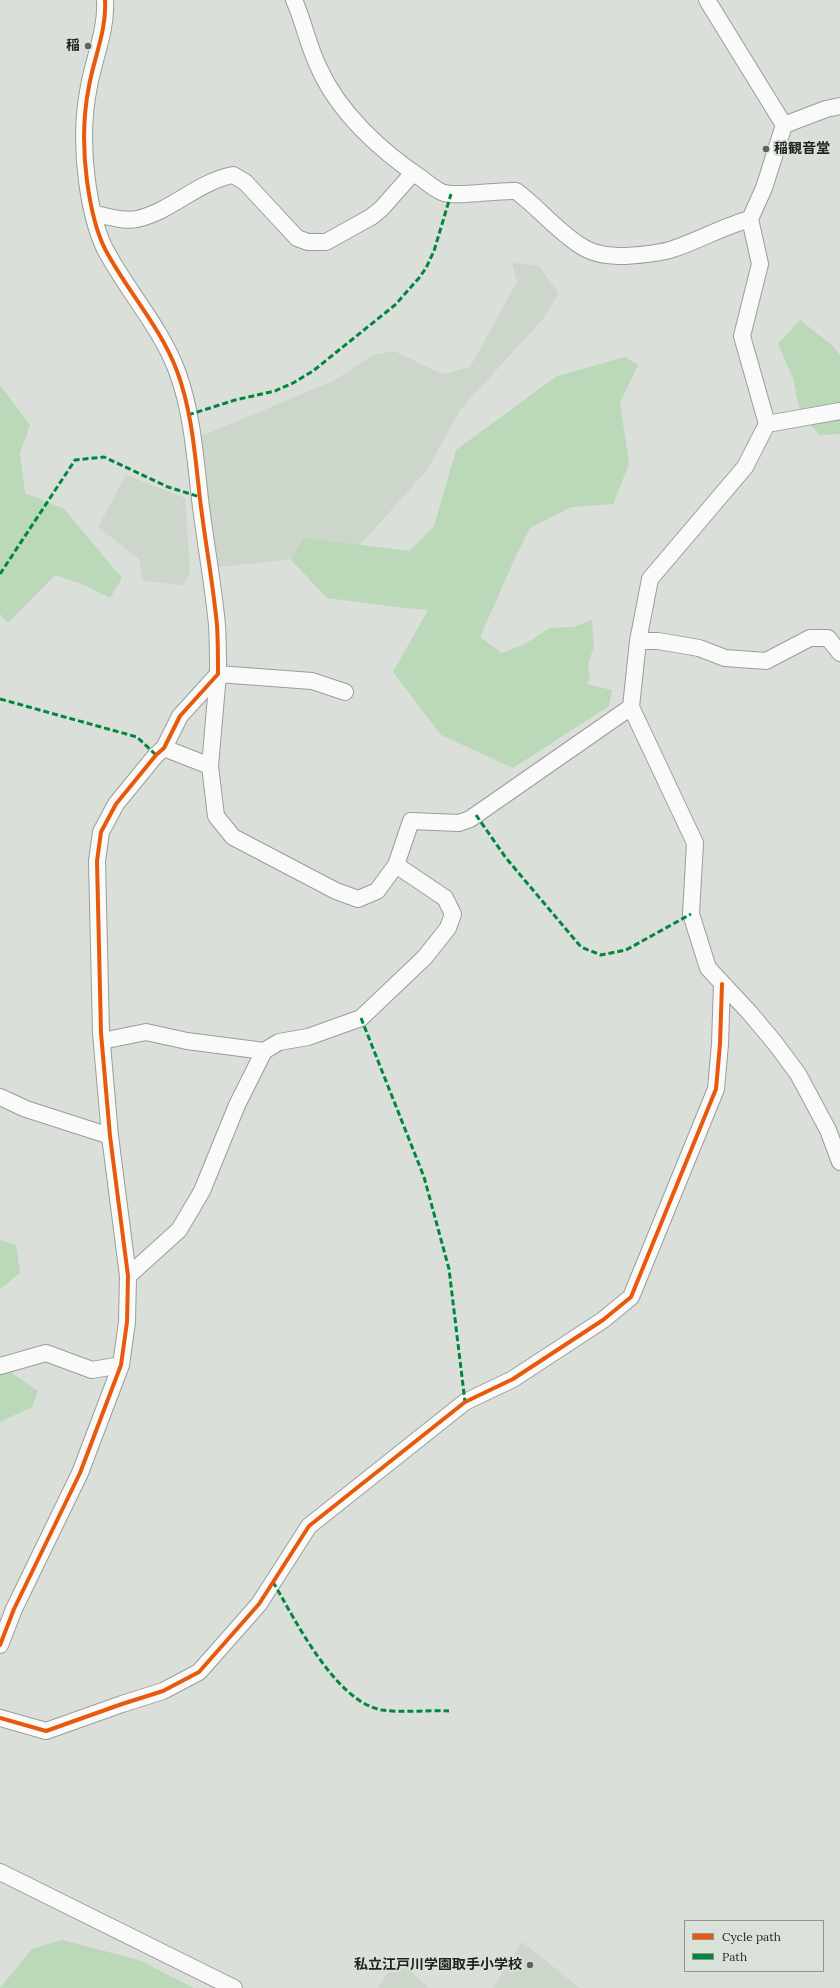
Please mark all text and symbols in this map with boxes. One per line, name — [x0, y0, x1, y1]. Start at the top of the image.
place label: 稲 — [66, 38, 80, 54]
marker: 稲 — [83, 41, 93, 51]
place label: 稲観音堂 — [774, 141, 830, 157]
marker: 稲観音堂 — [761, 144, 771, 154]
legend — [684, 1920, 824, 1972]
text: Cycle path — [722, 1929, 781, 1944]
text: Path — [722, 1949, 747, 1964]
place label: 私立江戸川学園取手小学校 — [354, 1957, 522, 1973]
marker: 私立江戸川学園取手小学校 — [525, 1960, 535, 1970]

